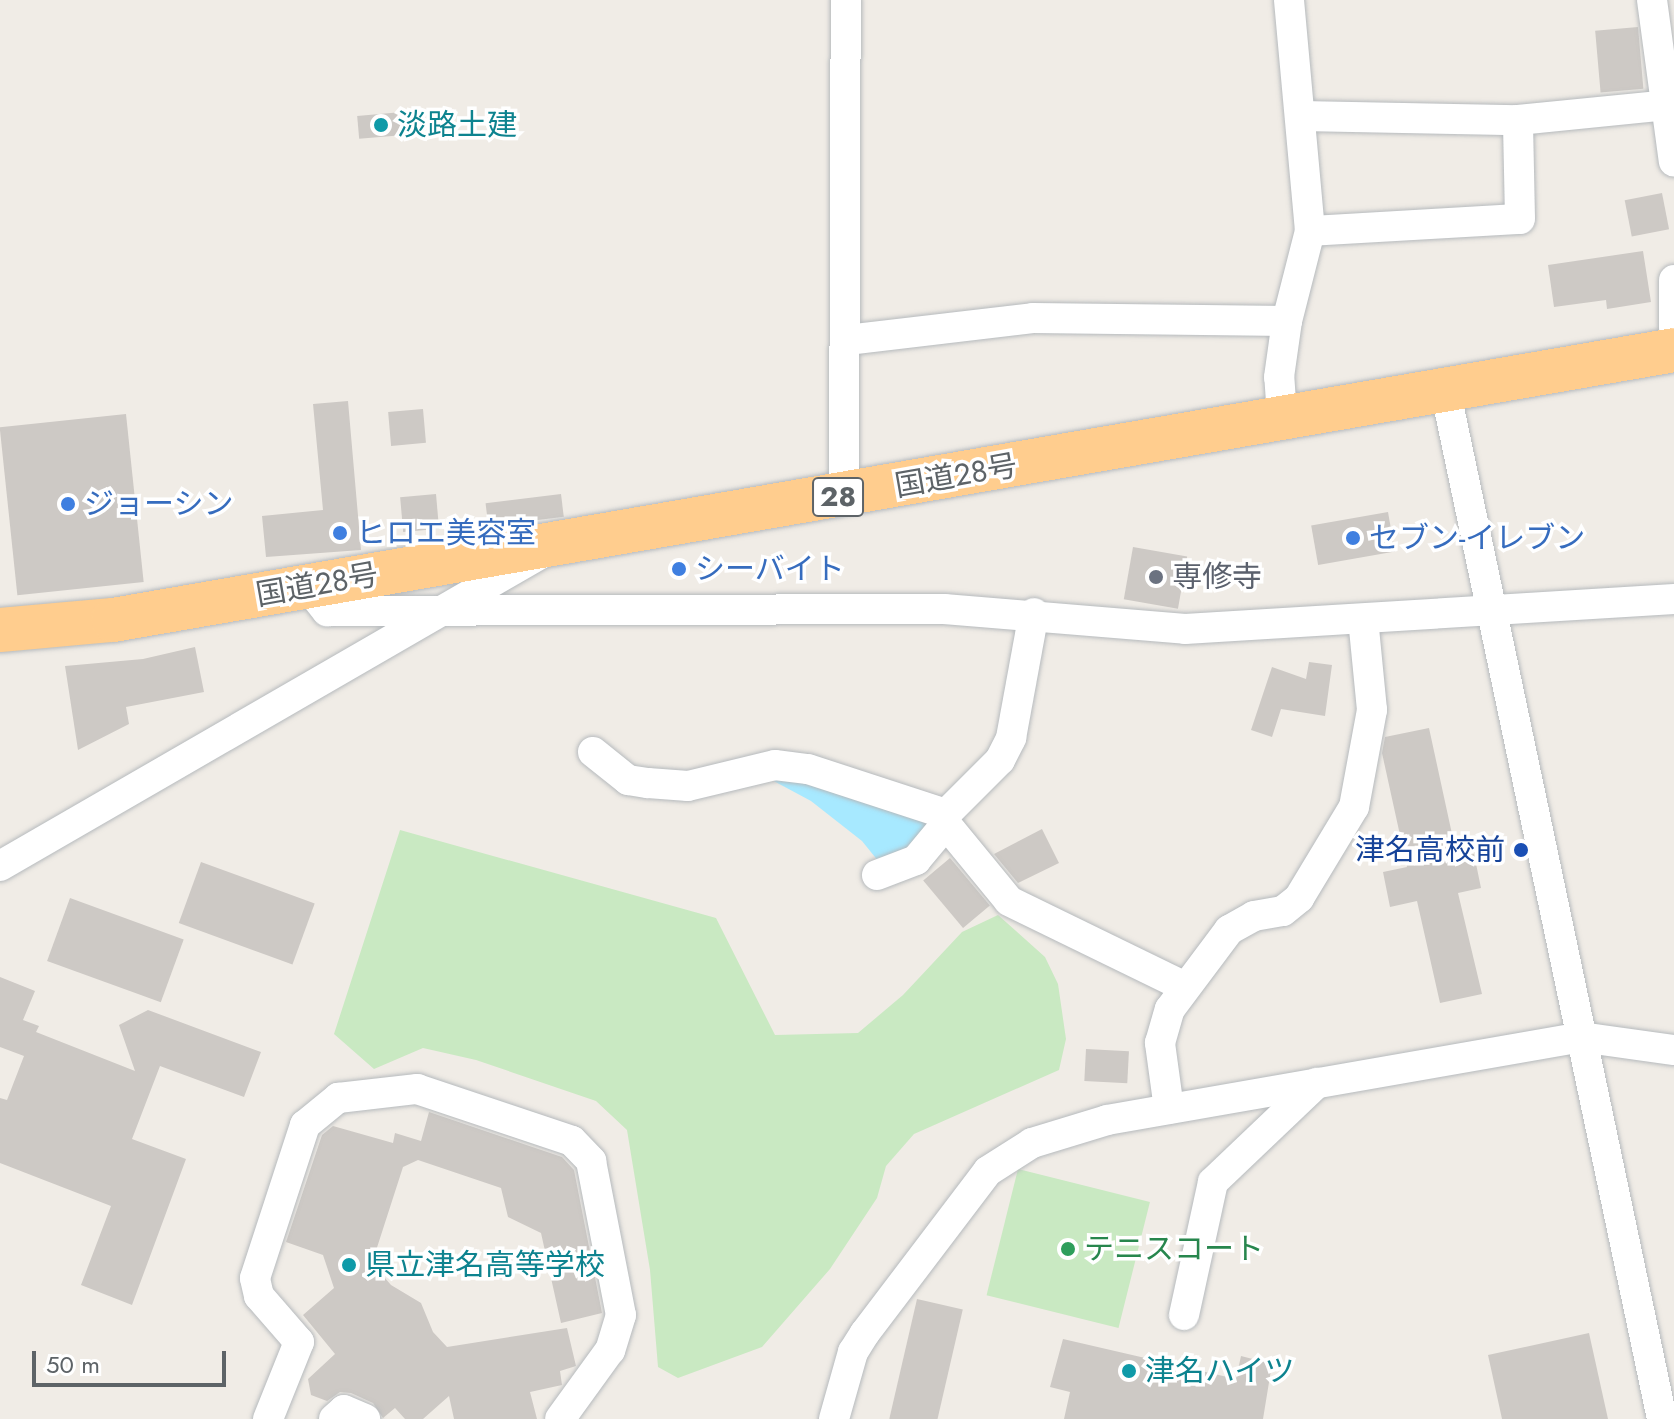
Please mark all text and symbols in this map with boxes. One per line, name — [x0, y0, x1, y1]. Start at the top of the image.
place label: 淡路土建 — [397, 107, 517, 143]
marker: 淡路土建 — [372, 116, 390, 134]
street label: 国道28号 — [892, 448, 1020, 504]
road number: 28 — [812, 473, 864, 521]
place label: ジョーシン — [84, 486, 234, 522]
marker: ジョーシン — [59, 495, 77, 513]
place label: ヒロエ美容室 — [356, 515, 536, 551]
place label: セブン-イレブン — [1369, 520, 1585, 556]
marker: ヒロエ美容室 — [331, 524, 349, 542]
marker: セブン-イレブン — [1344, 529, 1362, 547]
place label: シーバイト — [695, 551, 845, 587]
street label: 国道28号 — [253, 557, 381, 613]
place label: 専修寺 — [1172, 559, 1262, 595]
marker: シーバイト — [670, 560, 688, 578]
marker: 専修寺 — [1147, 568, 1165, 586]
place label: 津名高校前 — [1355, 832, 1505, 868]
marker: 津名高校前 — [1512, 841, 1530, 859]
place label: テニスコート — [1084, 1231, 1264, 1267]
marker: テニスコート — [1059, 1240, 1077, 1258]
place label: 県立津名高等学校 — [365, 1247, 605, 1283]
marker: 県立津名高等学校 — [340, 1256, 358, 1274]
scale bar — [36, 1335, 230, 1385]
text: 50 m — [46, 1347, 100, 1382]
place label: 津名ハイツ — [1145, 1353, 1295, 1389]
marker: 津名ハイツ — [1120, 1362, 1138, 1380]

